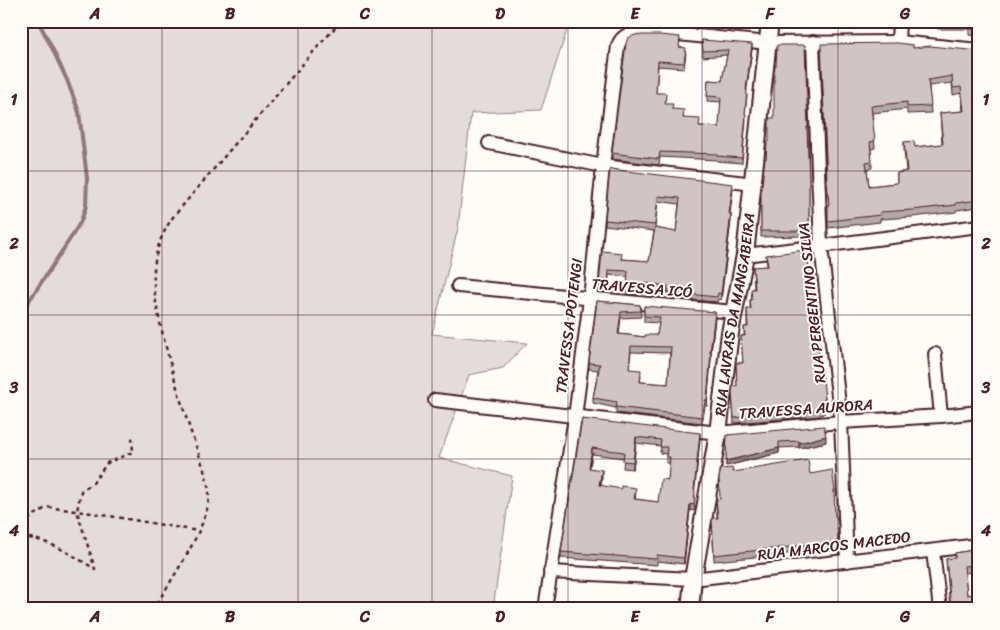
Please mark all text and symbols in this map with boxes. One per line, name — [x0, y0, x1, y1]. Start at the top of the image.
text: A — [89, 0, 100, 28]
text: B — [225, 0, 236, 28]
text: C — [359, 0, 371, 28]
text: D — [495, 0, 505, 28]
text: E — [631, 0, 641, 28]
text: F — [765, 0, 776, 28]
text: G — [899, 0, 911, 28]
text: 1 — [11, 85, 18, 114]
text: 1 — [983, 85, 990, 114]
street label: RUA LAVRAS DA MANGABEIRA — [707, 211, 762, 418]
street label: RUA PERGENTINO SILVA — [791, 222, 833, 384]
text: 2 — [8, 229, 19, 258]
text: 2 — [980, 229, 991, 258]
street label: TRAVESSA POTENGI — [548, 256, 590, 395]
street label: TRAVESSA ICÓ — [590, 271, 694, 305]
text: 3 — [9, 373, 19, 402]
text: 3 — [981, 373, 991, 402]
street label: TRAVESSA AURORA — [738, 391, 874, 427]
text: 4 — [8, 516, 19, 545]
text: 4 — [980, 516, 991, 545]
street label: RUA MARCOS MACEDO — [756, 524, 912, 568]
text: A — [89, 602, 100, 630]
text: B — [225, 602, 236, 630]
text: C — [359, 602, 371, 630]
text: D — [495, 602, 505, 630]
text: E — [631, 602, 641, 630]
text: F — [765, 602, 776, 630]
text: G — [899, 602, 911, 630]

